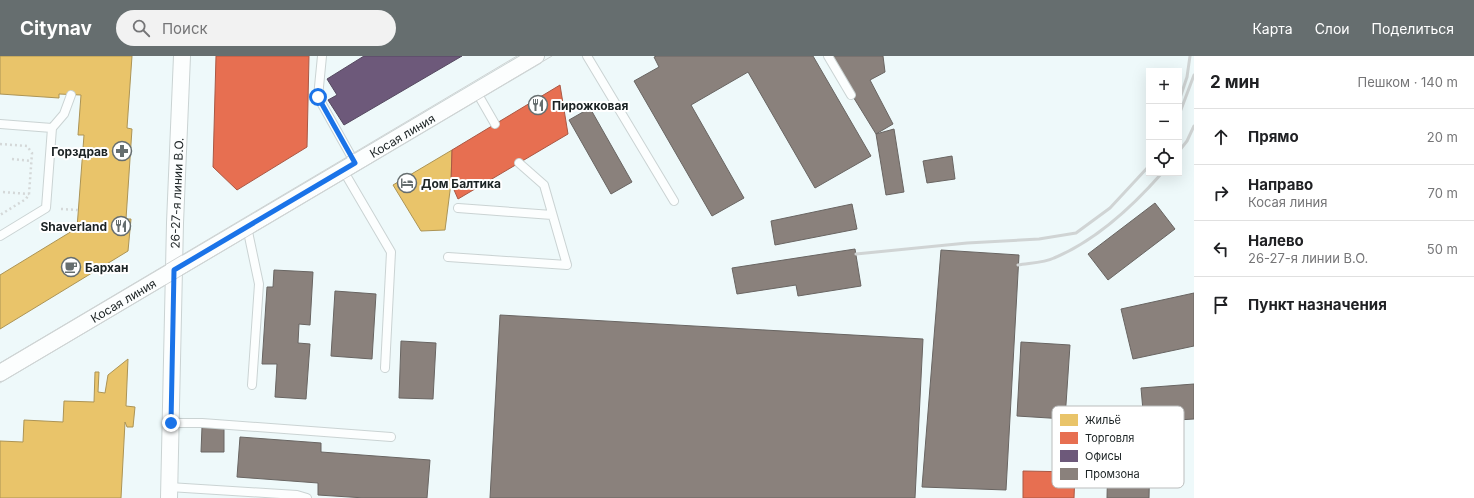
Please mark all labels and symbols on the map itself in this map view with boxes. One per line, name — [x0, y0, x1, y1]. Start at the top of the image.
route start — [309, 88, 327, 106]
restaurant icon: Пирожковая — [527, 94, 549, 116]
place label: Пирожковая — [552, 98, 628, 113]
street label: Косая линия — [367, 110, 437, 160]
street label: 26-27-я линии В.О. — [167, 137, 186, 249]
pharmacy icon: Горздрав — [111, 140, 133, 162]
place label: Горздрав — [51, 144, 108, 159]
hotel icon: Дом Балтика — [396, 172, 418, 194]
place label: Дом Балтика — [421, 176, 501, 191]
restaurant icon: Shaverland — [110, 215, 132, 237]
place label: Shaverland — [40, 219, 107, 234]
cafe icon: Бархан — [60, 256, 82, 278]
place label: Бархан — [85, 260, 128, 275]
street label: Косая линия — [88, 275, 159, 325]
legend — [1052, 406, 1184, 488]
text: Жильё — [1085, 413, 1121, 427]
route end — [162, 414, 180, 432]
text: Торговля — [1085, 431, 1134, 445]
text: Офисы — [1085, 449, 1122, 463]
text: Промзона — [1085, 467, 1140, 481]

